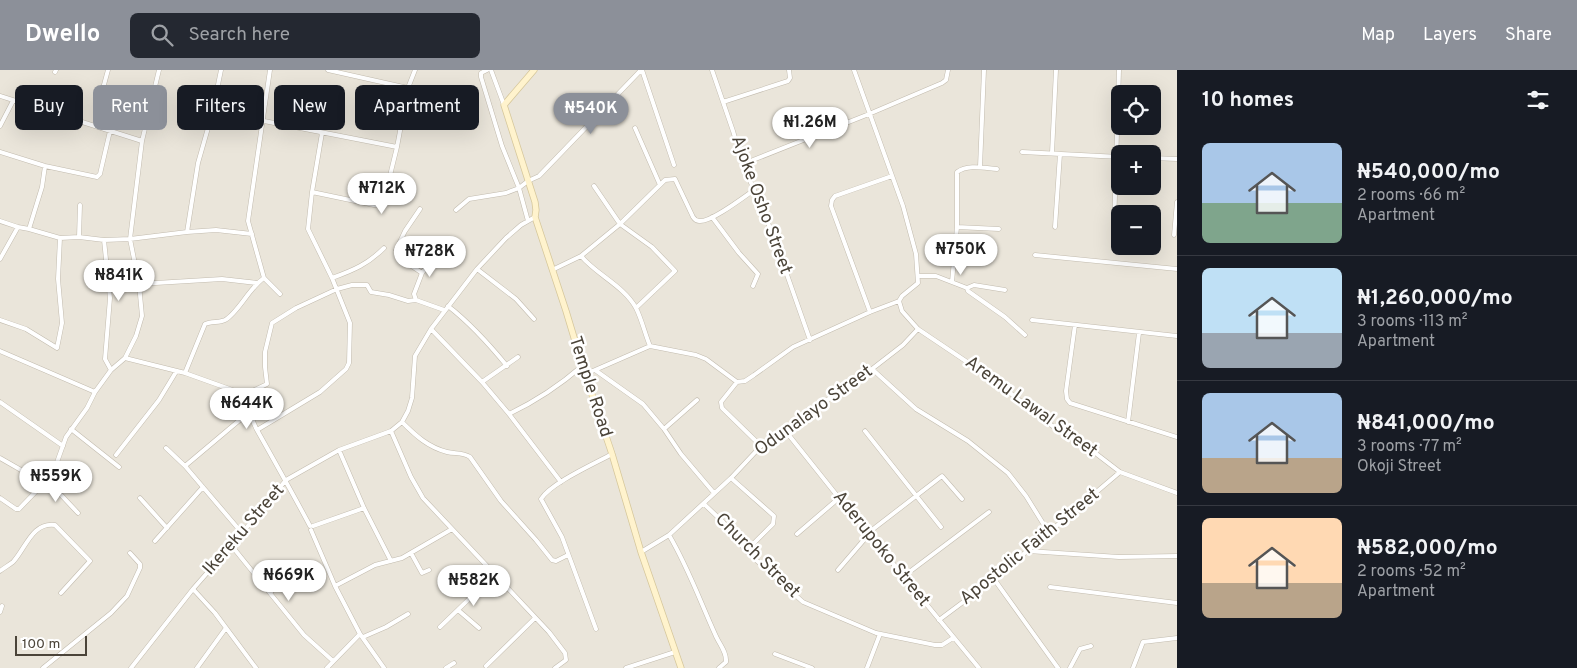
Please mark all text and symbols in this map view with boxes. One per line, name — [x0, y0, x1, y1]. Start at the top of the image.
search box — [130, 13, 480, 58]
text: Dwello — [25, 20, 100, 50]
icon: search — [148, 21, 176, 49]
text: Search here — [188, 23, 290, 47]
text: Map — [1361, 24, 1395, 47]
text: Layers — [1423, 24, 1477, 47]
text: Share — [1505, 24, 1552, 47]
chip: Buy — [15, 85, 83, 130]
chip: Rent — [93, 85, 167, 130]
chip: Filters — [177, 85, 264, 130]
chip: New — [274, 85, 345, 130]
chip: Apartment — [355, 85, 479, 130]
map controls — [1111, 85, 1161, 255]
button: locate — [1111, 85, 1161, 135]
icon: filters — [1524, 86, 1552, 114]
text: 10 homes — [1202, 87, 1294, 114]
pin: ₦540K — [556, 92, 626, 135]
text: ₦540K — [565, 99, 617, 119]
pin: ₦1.26M — [769, 106, 851, 149]
text: ₦1.26M — [783, 113, 837, 133]
street label: Ajoke Osho Street — [725, 132, 797, 278]
button: + — [1111, 145, 1161, 195]
text: ₦540,000/mo — [1357, 159, 1500, 186]
icon: home — [1242, 163, 1302, 223]
pin: ₦712K — [347, 172, 417, 215]
text: ₦712K — [358, 179, 406, 199]
text: 2 rooms · 66 m² — [1357, 186, 1465, 206]
button: − — [1111, 205, 1161, 255]
text: Apartment — [1357, 206, 1435, 226]
pin: ₦750K — [926, 234, 996, 276]
pin: ₦728K — [395, 236, 465, 278]
text: ₦750K — [936, 240, 986, 260]
text: ₦728K — [405, 242, 455, 262]
pin: ₦841K — [84, 260, 154, 302]
text: ₦841K — [95, 266, 143, 286]
text: ₦1,260,000/mo — [1357, 285, 1513, 312]
icon: home — [1242, 288, 1302, 348]
text: 3 rooms · 113 m² — [1357, 312, 1468, 332]
text: Apartment — [1357, 332, 1435, 352]
street label: Temple Road — [563, 334, 617, 440]
street label: Aremu Lawal Street — [960, 351, 1102, 463]
street label: Odunalayo Street — [750, 360, 878, 462]
pin: ₦644K — [212, 388, 282, 430]
text: ₦644K — [221, 394, 273, 414]
text: ₦841,000/mo — [1357, 410, 1495, 437]
icon: home — [1242, 413, 1302, 473]
text: 3 rooms · 77 m² — [1357, 437, 1462, 457]
text: Okoji Street — [1357, 457, 1442, 477]
pin: ₦559K — [21, 460, 91, 503]
text: ₦559K — [30, 467, 82, 487]
street label: Ikereku Street — [198, 480, 290, 580]
street label: Apostolic Faith Street — [956, 484, 1104, 610]
street label: Aderupoko Street — [827, 486, 935, 612]
street label: Church Street — [709, 508, 805, 604]
text: ₦582,000/mo — [1357, 535, 1498, 562]
icon: home — [1242, 538, 1302, 598]
pin: ₦669K — [254, 560, 324, 602]
text: 2 rooms · 52 m² — [1357, 562, 1466, 582]
pin: ₦582K — [439, 564, 509, 607]
text: ₦669K — [263, 566, 315, 586]
text: ₦582K — [448, 571, 500, 591]
text: Apartment — [1357, 582, 1435, 602]
scale bar — [15, 633, 88, 656]
text: 100 m — [22, 636, 60, 653]

